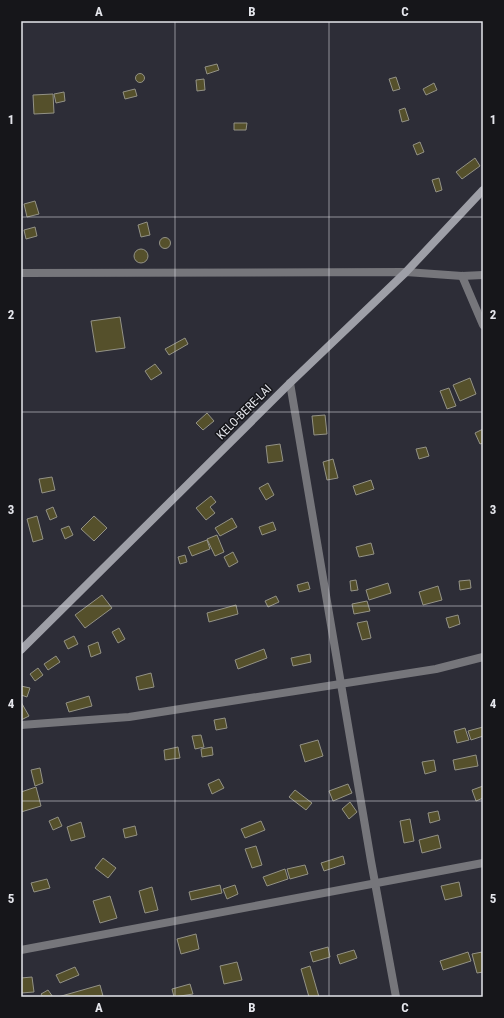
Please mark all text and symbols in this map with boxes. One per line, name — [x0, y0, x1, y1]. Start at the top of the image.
text: A — [95, 4, 103, 19]
text: B — [248, 4, 256, 19]
text: C — [401, 4, 409, 19]
text: 1 — [8, 112, 14, 127]
text: 1 — [490, 112, 496, 127]
text: 2 — [8, 307, 15, 322]
text: 2 — [490, 307, 497, 322]
street label: KELO-BERE-LAI — [214, 382, 274, 442]
text: 3 — [8, 502, 14, 517]
text: 3 — [490, 502, 496, 517]
text: 4 — [8, 696, 15, 711]
text: 4 — [490, 696, 497, 711]
text: 5 — [8, 891, 15, 906]
text: 5 — [490, 891, 497, 906]
text: A — [95, 1000, 103, 1015]
text: B — [248, 1000, 256, 1015]
text: C — [401, 1000, 409, 1015]

